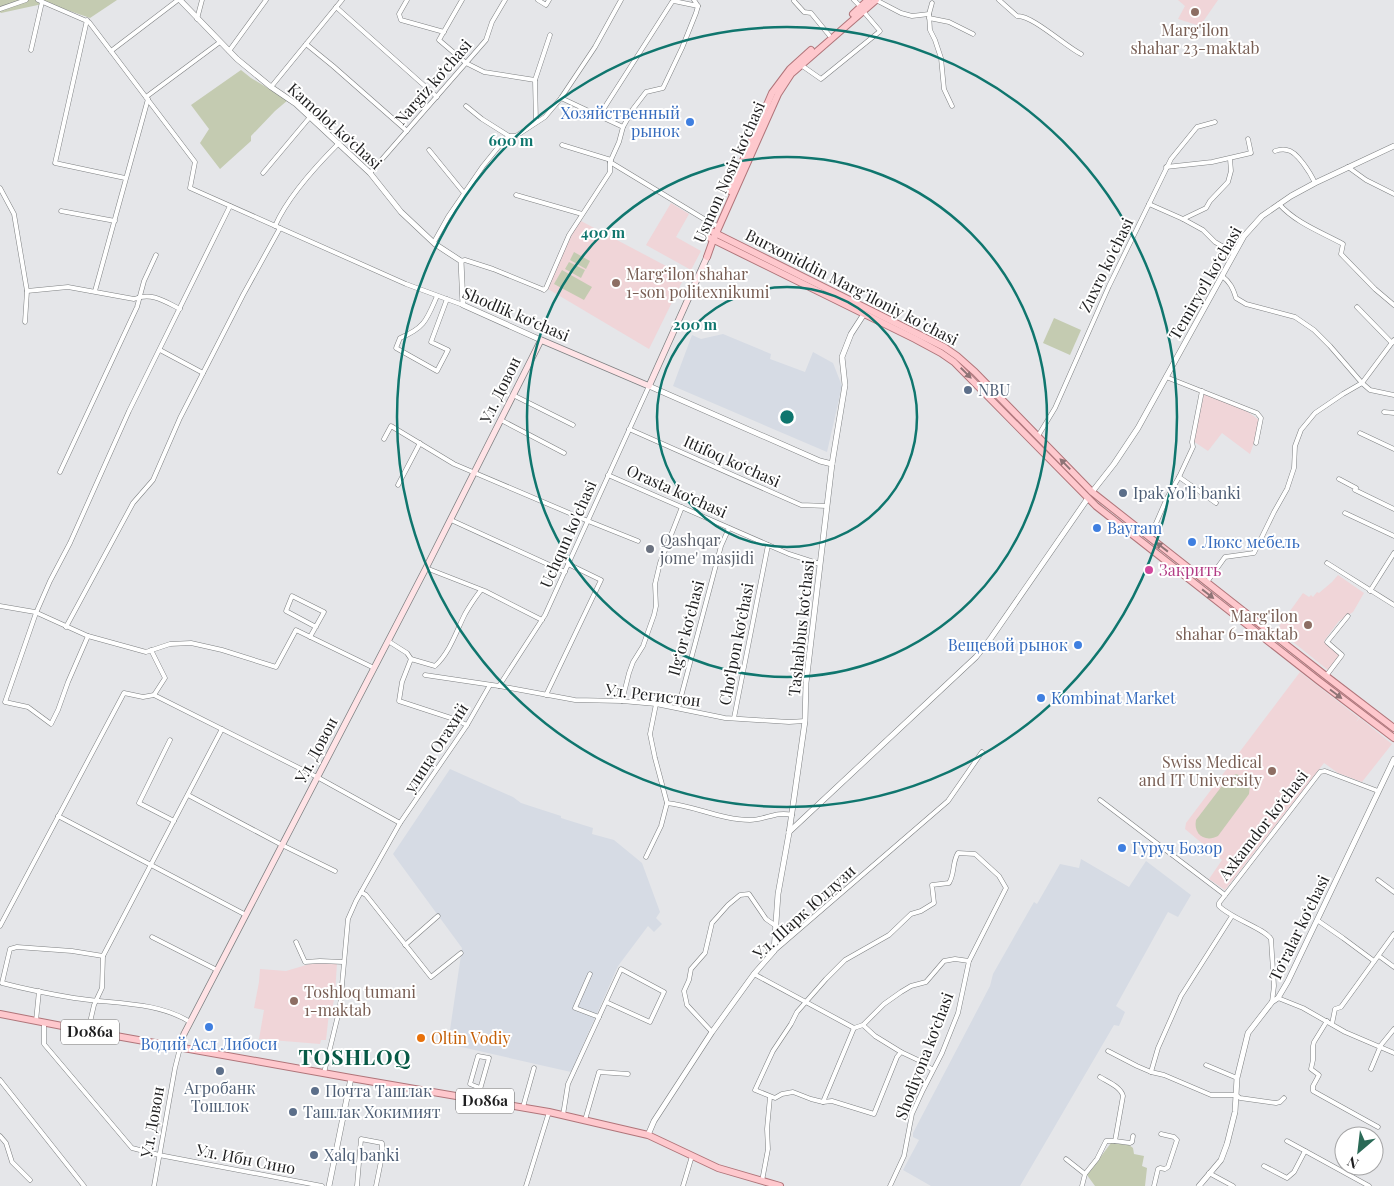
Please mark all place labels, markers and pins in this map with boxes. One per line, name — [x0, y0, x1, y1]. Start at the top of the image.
marker: Marg'ilon shahar 23-maktab — [1189, 6, 1201, 18]
place label: Marg'ilon shahar 23-maktab — [1130, 19, 1260, 58]
place label: Хозяйственный рынок — [561, 102, 680, 141]
marker: Хозяйственный рынок — [684, 116, 696, 128]
place label: Margʻilon shahar 1-son politexnikumi — [626, 263, 770, 302]
marker: Margʻilon shahar 1-son politexnikumi — [610, 277, 622, 289]
place label: NBU — [978, 379, 1010, 400]
marker: NBU — [962, 384, 974, 396]
centre of rings — [778, 408, 796, 426]
place label: Ipak Yo'li banki — [1133, 482, 1241, 503]
marker: Ipak Yo'li banki — [1117, 487, 1129, 499]
place label: Bayram — [1107, 517, 1162, 538]
marker: Bayram — [1091, 522, 1103, 534]
place label: Qashqar jome' masjidi — [659, 529, 755, 568]
place label: Люкс мебель — [1201, 531, 1300, 552]
marker: Люкс мебель — [1186, 536, 1198, 548]
marker: Qashqar jome' masjidi — [644, 543, 656, 555]
place label: Закрить — [1159, 559, 1221, 580]
marker: Закрить — [1143, 564, 1155, 576]
place label: Marg'ilon shahar 6-maktab — [1175, 605, 1298, 644]
marker: Marg'ilon shahar 6-maktab — [1302, 619, 1314, 631]
place label: Вещевой рынок — [948, 634, 1068, 655]
marker: Вещевой рынок — [1072, 639, 1084, 651]
place label: Kombinat Market — [1051, 687, 1176, 708]
marker: Kombinat Market — [1035, 692, 1047, 704]
place label: Swiss Medical and IT University — [1139, 751, 1262, 790]
marker: Swiss Medical and IT University — [1266, 765, 1278, 777]
place label: Гуруч Бозор — [1132, 837, 1222, 858]
marker: Гуруч Бозор — [1116, 842, 1128, 854]
place label: Toshloq tumani 1-maktab — [304, 981, 416, 1020]
marker: Toshloq tumani 1-maktab — [288, 995, 300, 1007]
marker: Водий Асл Либоси — [203, 1021, 215, 1033]
place label: Oltin Vodiy — [431, 1027, 511, 1048]
marker: Oltin Vodiy — [415, 1032, 427, 1044]
place label: Водий Асл Либоси — [141, 1033, 277, 1054]
marker: Агробанк Тошлок — [214, 1065, 226, 1077]
place label: Агробанк Тошлок — [183, 1077, 256, 1116]
place label: Почта Ташлак — [325, 1080, 432, 1101]
marker: Почта Ташлак — [309, 1085, 321, 1097]
place label: Ташлак Хокимият — [303, 1101, 441, 1122]
marker: Ташлак Хокимият — [287, 1106, 299, 1118]
place label: Xalq banki — [324, 1144, 400, 1165]
marker: Xalq banki — [308, 1149, 320, 1161]

